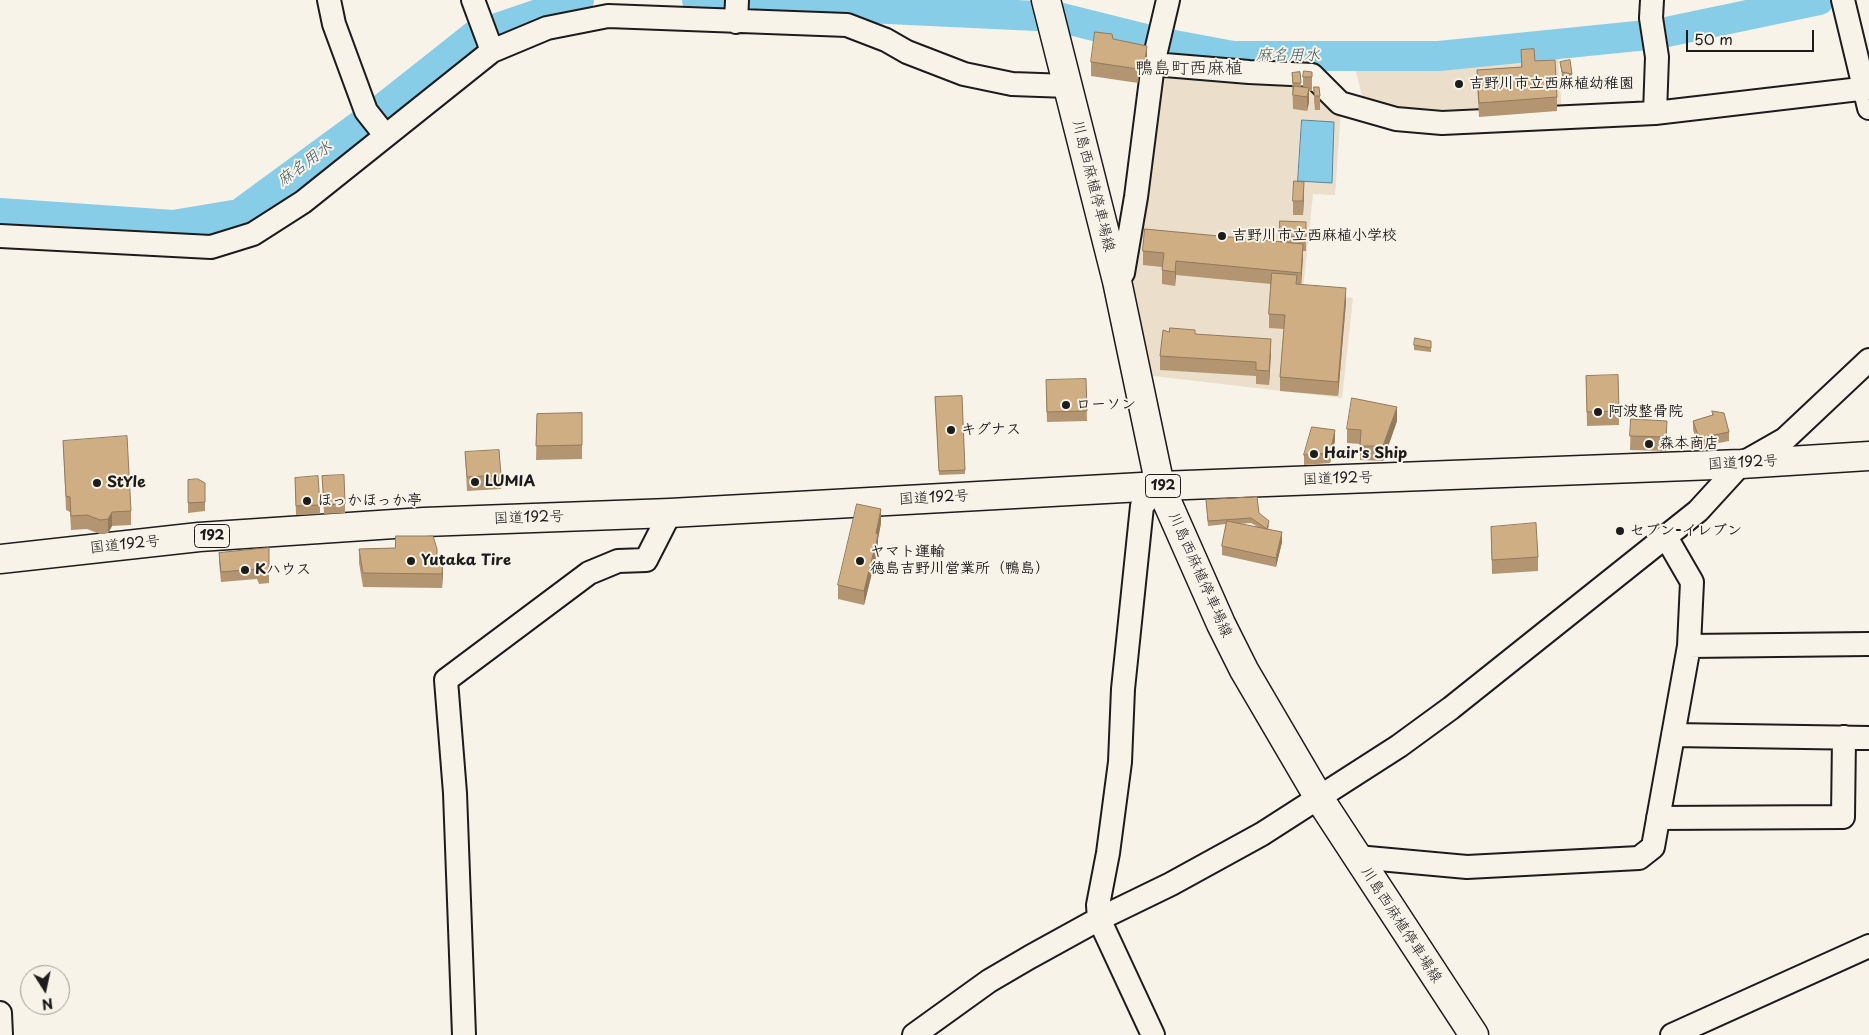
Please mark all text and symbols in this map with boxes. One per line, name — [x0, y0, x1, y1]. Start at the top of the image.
scale bar — [1689, 20, 1816, 52]
text: 50 m — [1694, 27, 1733, 50]
water label: 麻名用水 — [1256, 46, 1320, 66]
district label: 鴨島町西麻植 — [1135, 58, 1243, 80]
place label: 吉野川市立西麻植幼稚園 — [1469, 75, 1634, 93]
marker: 吉野川市立西麻植幼稚園 — [1453, 78, 1465, 90]
street label: 川島西麻植停車場線 — [1068, 118, 1118, 254]
water label: 麻名用水 — [274, 137, 336, 191]
place label: 吉野川市立西麻植小学校 — [1232, 227, 1397, 245]
marker: 吉野川市立西麻植小学校 — [1216, 230, 1228, 242]
place label: ローソン — [1076, 396, 1136, 414]
marker: ローソン — [1060, 399, 1072, 411]
place label: 阿波整骨院 — [1608, 403, 1683, 421]
marker: 阿波整骨院 — [1592, 406, 1604, 418]
place label: キグナス — [961, 421, 1021, 439]
marker: キグナス — [945, 424, 957, 436]
place label: 森本商店 — [1659, 435, 1719, 453]
marker: 森本商店 — [1643, 438, 1655, 450]
place label: Hair's Ship — [1324, 445, 1407, 463]
marker: Hair's Ship — [1308, 448, 1320, 460]
street label: 国道192号 — [1707, 452, 1779, 474]
street label: 国道192号 — [1302, 469, 1374, 489]
place label: LUMIA — [485, 473, 535, 491]
place label: StYle — [107, 474, 146, 492]
road number: 192 — [1146, 474, 1180, 498]
marker: LUMIA — [469, 476, 481, 488]
marker: StYle — [91, 477, 103, 489]
street label: 国道192号 — [898, 487, 970, 509]
place label: ほっかほっか亭 — [317, 492, 422, 510]
marker: ほっかほっか亭 — [301, 495, 313, 507]
street label: 国道192号 — [493, 508, 565, 528]
street label: 川島西麻植停車場線 — [1164, 510, 1236, 640]
place label: セブン-イレブン — [1630, 522, 1742, 540]
road number: 192 — [194, 524, 230, 548]
marker: セブン-イレブン — [1614, 525, 1626, 537]
street label: 国道192号 — [89, 532, 161, 558]
place label: ヤマト運輸 徳島吉野川営業所（鴨島） — [870, 543, 1050, 578]
place label: Yutaka Tire — [421, 552, 511, 570]
marker: Yutaka Tire — [405, 555, 417, 567]
marker: ヤマト運輸 徳島吉野川営業所（鴨島） — [854, 555, 866, 567]
place label: Kハウス — [255, 561, 311, 579]
marker: Kハウス — [239, 564, 251, 576]
street label: 川島西麻植停車場線 — [1357, 863, 1445, 987]
north arrow — [20, 965, 70, 1015]
text: N — [40, 993, 55, 1016]

